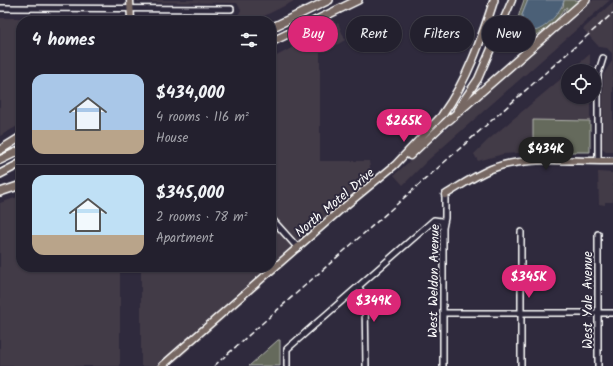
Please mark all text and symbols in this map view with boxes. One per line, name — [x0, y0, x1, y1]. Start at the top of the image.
chip: Buy — [288, 16, 338, 52]
chip: Rent — [346, 16, 402, 52]
chip: Filters — [410, 16, 474, 52]
chip: New — [482, 16, 535, 52]
text: 4 homes — [32, 27, 95, 54]
icon: filters — [238, 29, 260, 51]
map controls — [561, 64, 601, 104]
button: locate — [561, 64, 601, 104]
text: $434,000 — [156, 80, 225, 107]
icon: home — [64, 90, 112, 138]
text: 4 rooms · 116 m² — [156, 107, 249, 128]
pin: $265K — [376, 109, 432, 143]
text: $265K — [386, 111, 422, 132]
text: House — [156, 128, 188, 149]
pin: $434K — [518, 137, 574, 171]
text: $434K — [528, 139, 564, 160]
street label: North Motel Drive — [290, 163, 380, 243]
text: $345,000 — [156, 180, 224, 207]
icon: home — [64, 191, 112, 239]
text: 2 rooms · 78 m² — [156, 207, 248, 228]
street label: West Weldon Avenue — [423, 224, 446, 338]
text: Apartment — [156, 228, 214, 249]
street label: West Yale Avenue — [578, 251, 599, 349]
pin: $345K — [501, 265, 557, 299]
text: $345K — [511, 267, 547, 288]
pin: $349K — [346, 289, 402, 323]
text: $349K — [356, 291, 392, 312]

